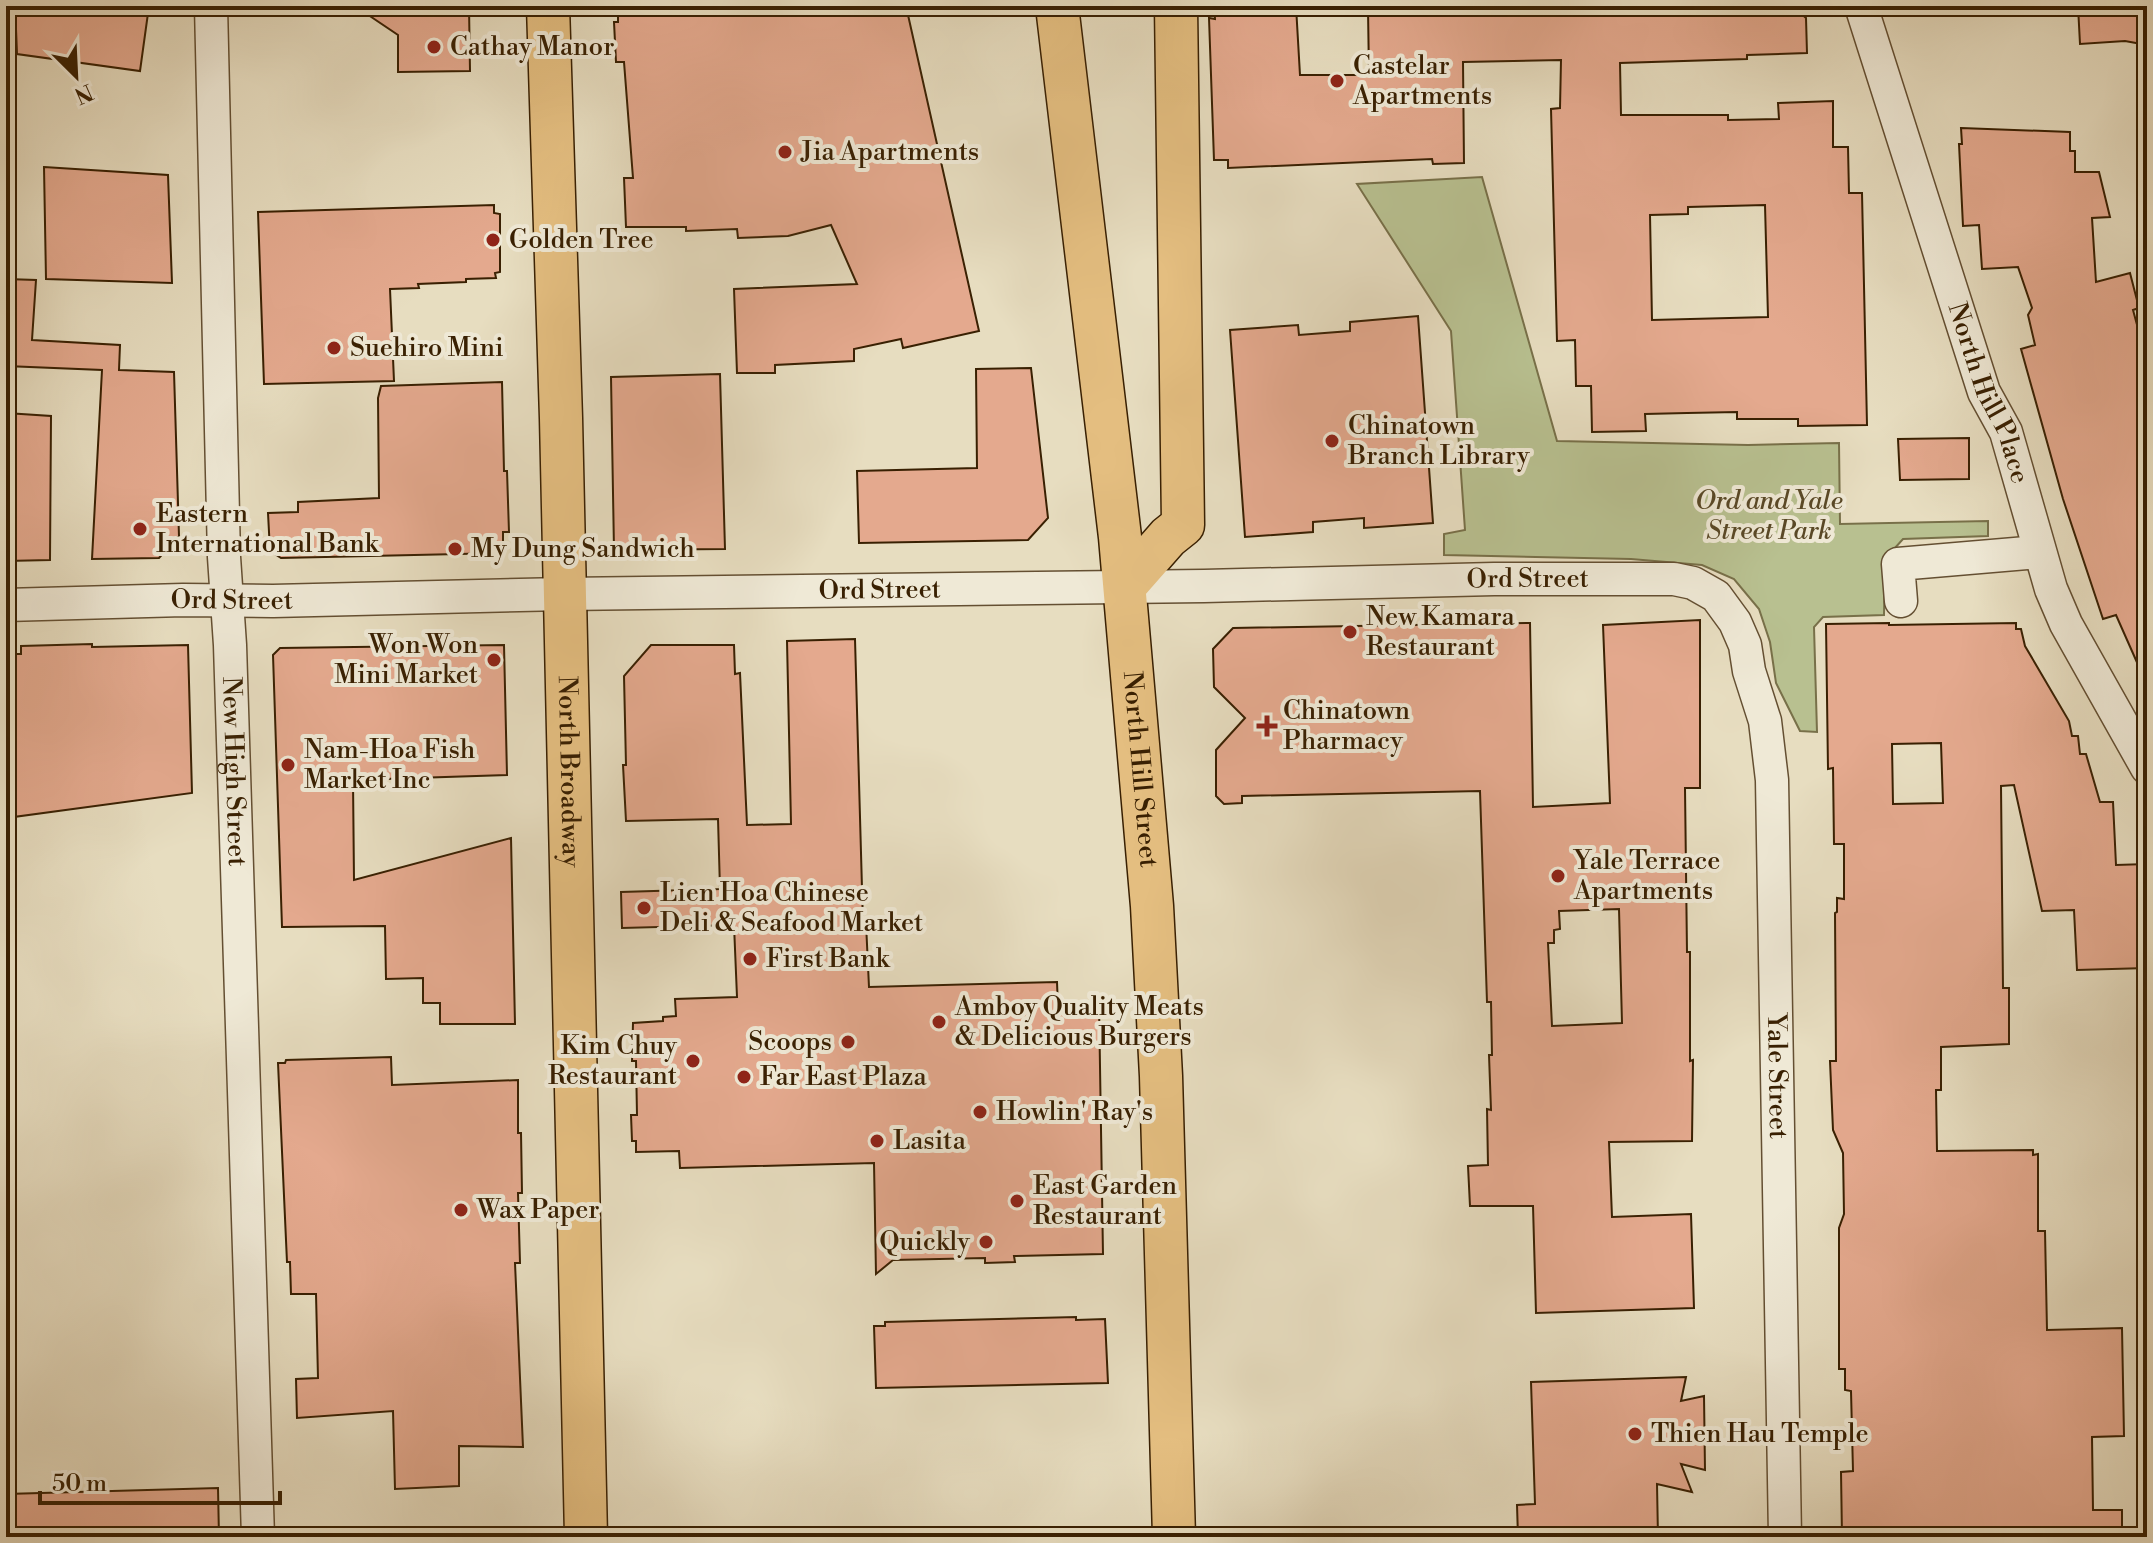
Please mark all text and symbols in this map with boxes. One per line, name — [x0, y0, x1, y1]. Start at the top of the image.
place label: Cathay Manor — [450, 31, 614, 63]
north arrow — [36, 36, 116, 116]
marker: Cathay Manor — [425, 38, 443, 56]
place label: Castelar Apartments — [1352, 50, 1492, 112]
marker: Castelar Apartments — [1328, 72, 1346, 90]
text: N — [70, 77, 97, 109]
place label: Jia Apartments — [800, 136, 979, 168]
marker: Jia Apartments — [776, 143, 794, 161]
place label: Golden Tree — [509, 224, 654, 256]
marker: Golden Tree — [484, 231, 502, 249]
street label: North Hill Place — [1941, 299, 2036, 487]
place label: Suehiro Mini — [350, 332, 503, 364]
marker: Suehiro Mini — [325, 339, 343, 357]
place label: Chinatown Branch Library — [1347, 410, 1530, 472]
marker: Chinatown Branch Library — [1323, 432, 1341, 450]
park label: Ord and Yale Street Park — [1695, 485, 1843, 547]
place label: Eastern International Bank — [156, 498, 380, 560]
marker: Eastern International Bank — [131, 520, 149, 538]
place label: My Dung Sandwich — [471, 533, 695, 565]
marker: My Dung Sandwich — [446, 540, 464, 558]
street label: Ord Street — [1466, 563, 1589, 596]
street label: Ord Street — [819, 573, 941, 607]
street label: Ord Street — [170, 584, 293, 617]
place label: New Kamara Restaurant — [1366, 601, 1516, 663]
marker: New Kamara Restaurant — [1341, 623, 1359, 641]
place label: Won Won Mini Market — [334, 629, 478, 691]
marker: Won Won Mini Market — [485, 651, 503, 669]
street label: North Hill Street — [1116, 670, 1165, 869]
street label: North Broadway — [551, 675, 587, 868]
street label: New High Street — [215, 676, 253, 867]
place label: Chinatown Pharmacy — [1283, 695, 1410, 757]
marker: Chinatown Pharmacy — [1258, 717, 1276, 735]
place label: Nam-Hoa Fish Market Inc — [304, 734, 475, 796]
marker: Nam-Hoa Fish Market Inc — [279, 756, 297, 774]
place label: Yale Terrace Apartments — [1572, 845, 1720, 907]
marker: Yale Terrace Apartments — [1549, 867, 1567, 885]
place label: Lien Hoa Chinese Deli & Seafood Market — [660, 877, 923, 939]
marker: Lien Hoa Chinese Deli & Seafood Market — [635, 899, 653, 917]
place label: First Bank — [766, 943, 891, 975]
marker: First Bank — [741, 950, 759, 968]
place label: Amboy Quality Meats & Delicious Burgers — [954, 991, 1204, 1053]
street label: Yale Street — [1760, 1011, 1794, 1139]
marker: Amboy Quality Meats & Delicious Burgers — [930, 1013, 948, 1031]
place label: Scoops — [748, 1026, 832, 1058]
place label: Kim Chuy Restaurant — [548, 1030, 677, 1092]
marker: Scoops — [839, 1033, 857, 1051]
marker: Kim Chuy Restaurant — [684, 1052, 702, 1070]
place label: Far East Plaza — [760, 1061, 928, 1093]
marker: Far East Plaza — [735, 1068, 753, 1086]
place label: Howlin' Ray's — [996, 1096, 1153, 1128]
marker: Howlin' Ray's — [971, 1103, 989, 1121]
place label: Lasita — [893, 1125, 967, 1157]
marker: Lasita — [868, 1132, 886, 1150]
place label: East Garden Restaurant — [1033, 1170, 1177, 1232]
marker: East Garden Restaurant — [1008, 1192, 1026, 1210]
place label: Wax Paper — [476, 1194, 600, 1226]
marker: Wax Paper — [452, 1201, 470, 1219]
place label: Quickly — [879, 1226, 970, 1258]
marker: Quickly — [977, 1233, 995, 1251]
place label: Thien Hau Temple — [1651, 1418, 1869, 1450]
marker: Thien Hau Temple — [1626, 1425, 1644, 1443]
scale bar — [40, 1455, 280, 1505]
text: 50 m — [52, 1469, 107, 1499]

